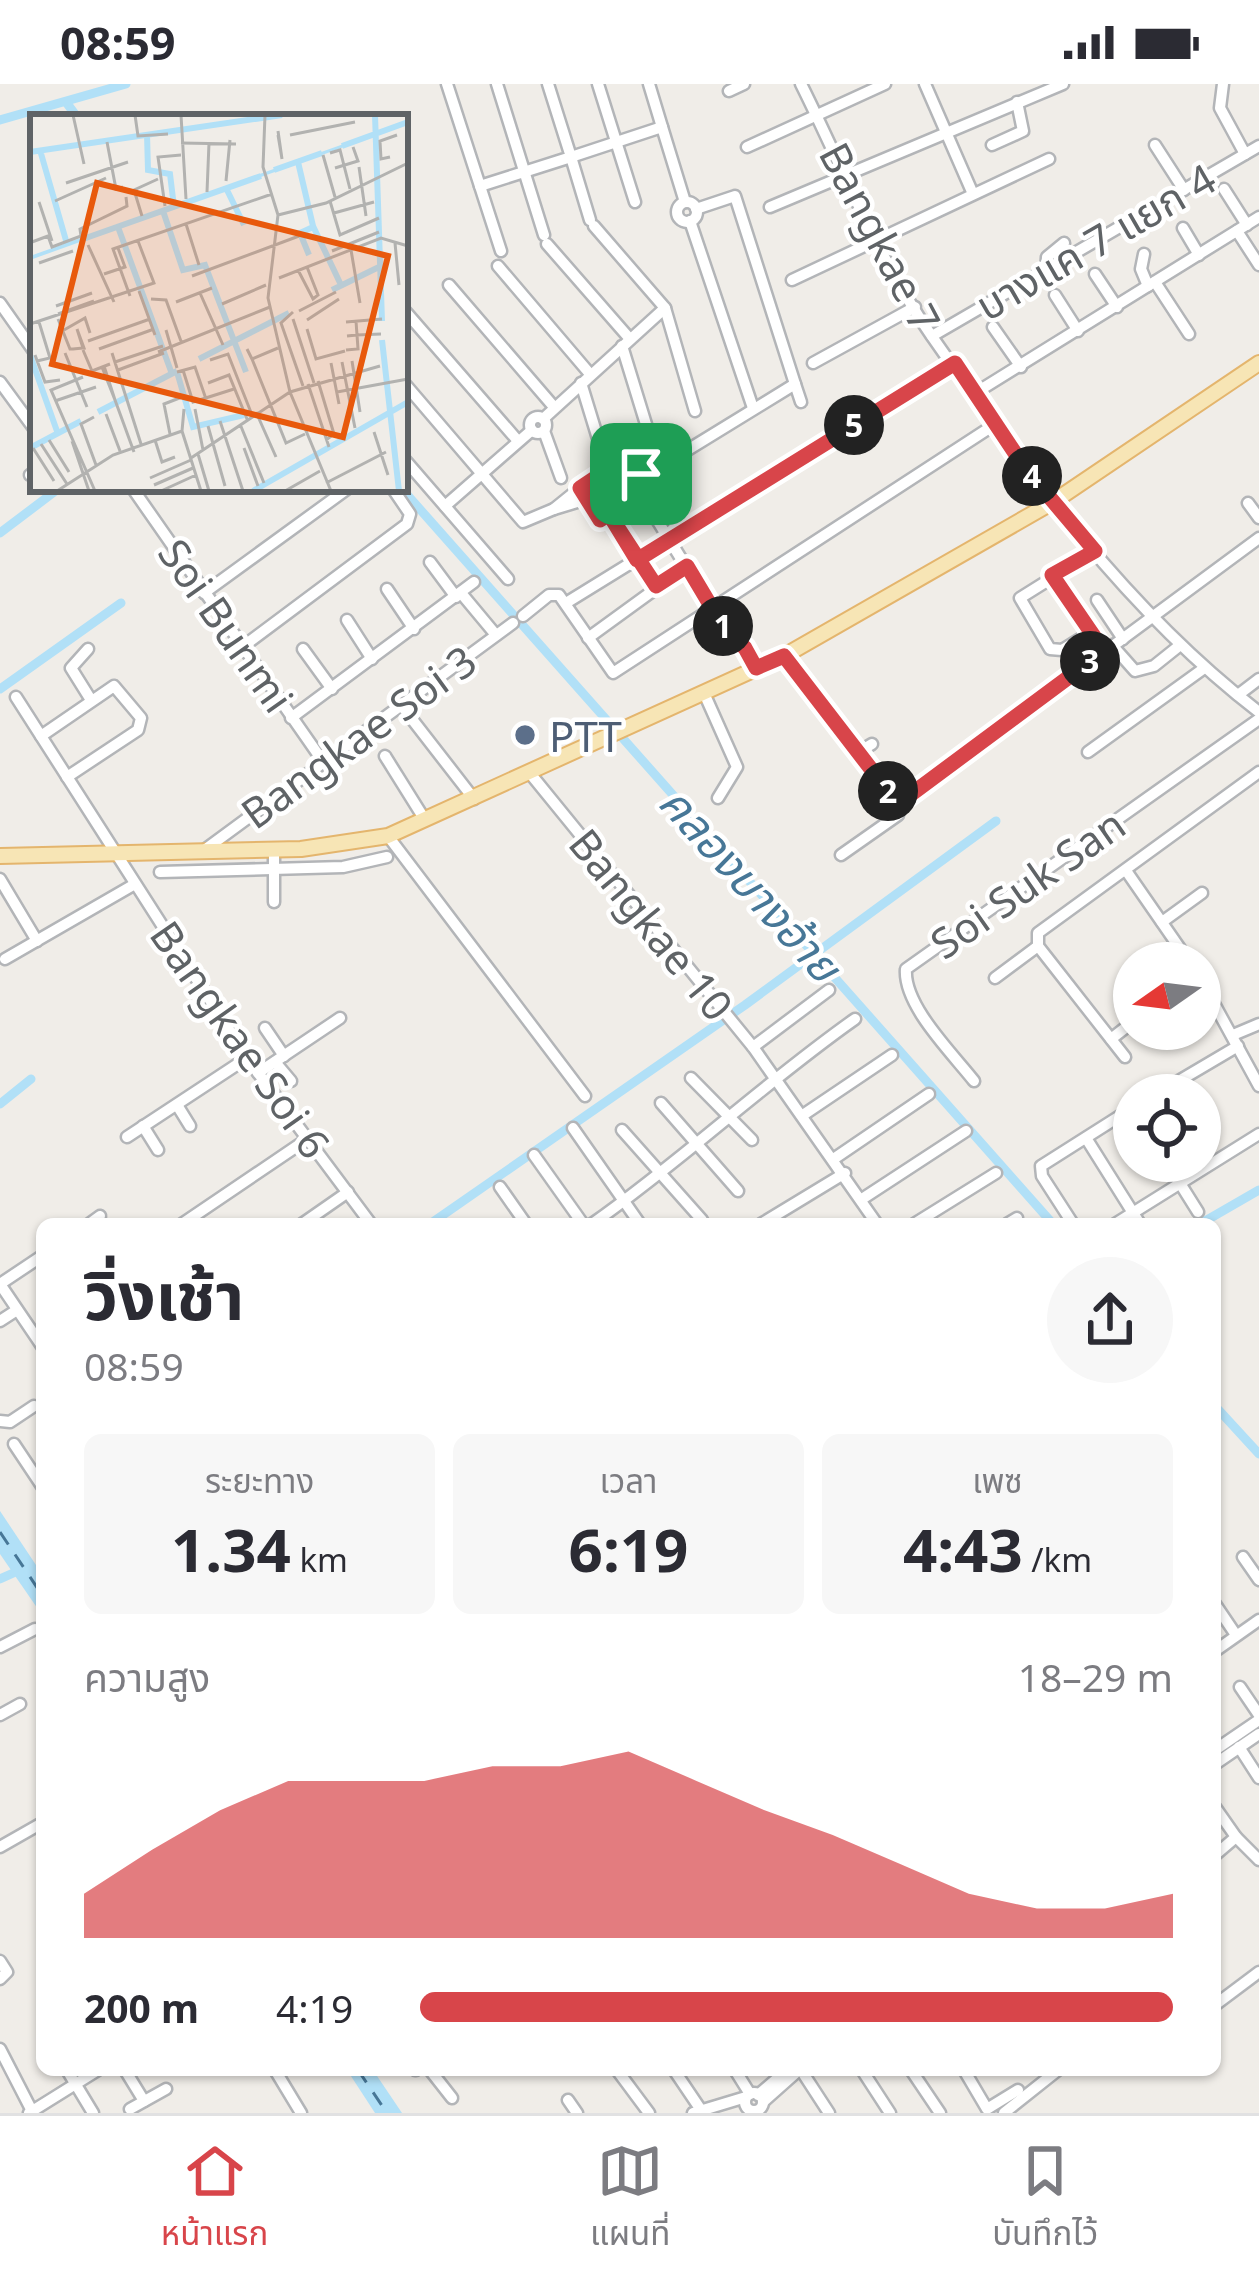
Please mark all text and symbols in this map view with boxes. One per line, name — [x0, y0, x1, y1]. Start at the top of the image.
text: 08:59 — [60, 12, 176, 73]
inset map — [30, 114, 408, 492]
street label: Bangkae 7 — [807, 132, 955, 342]
street label: บางแค 7 แยก 4 — [965, 149, 1225, 333]
pin: 5 — [824, 395, 884, 455]
text: 5 — [845, 402, 863, 447]
pin — [590, 423, 692, 525]
icon: arrive — [608, 441, 674, 507]
pin: 4 — [1002, 446, 1062, 506]
text: 4 — [1023, 453, 1041, 498]
street label: Soi Bunmi — [146, 527, 308, 723]
pin: 1 — [693, 596, 753, 656]
text: 1 — [714, 603, 732, 648]
street label: Bangkae Soi 3 — [229, 631, 487, 841]
pin: 3 — [1060, 631, 1120, 691]
text: 3 — [1081, 638, 1099, 683]
place label: PTT — [549, 707, 622, 764]
marker: PTT — [512, 722, 538, 748]
pin: 2 — [858, 761, 918, 821]
text: 2 — [879, 768, 897, 813]
water label: คลองบางอ้าย — [647, 772, 857, 996]
street label: Soi Suk San — [918, 795, 1136, 971]
street label: Bangkae 10 — [557, 816, 747, 1032]
street label: Bangkae Soi 6 — [138, 909, 344, 1169]
north arrow — [1113, 942, 1221, 1050]
map controls — [1113, 942, 1221, 1182]
button: locate — [1113, 1074, 1221, 1182]
text: วิ่งเช้า — [84, 1249, 244, 1339]
button: share — [1047, 1257, 1173, 1383]
text: 08:59 — [84, 1339, 184, 1392]
text: ระยะทาง — [205, 1458, 314, 1503]
text: เวลา — [600, 1458, 657, 1503]
text: เพซ — [972, 1458, 1023, 1503]
text: 1.34 — [171, 1508, 291, 1590]
text: 6:19 — [569, 1508, 688, 1590]
text: 4:43 — [903, 1508, 1023, 1590]
text: km — [291, 1537, 348, 1582]
text: /km — [1023, 1537, 1092, 1582]
text: ความสูง — [84, 1650, 210, 1703]
text: 18–29 m — [1018, 1650, 1173, 1703]
text: 200 m — [84, 1981, 199, 2034]
text: 4:19 — [276, 1981, 353, 2034]
tab: หน้าแรก — [161, 2138, 268, 2260]
tab: แผนที่ — [590, 2138, 670, 2260]
tab: บันทึกไว้ — [992, 2138, 1098, 2260]

